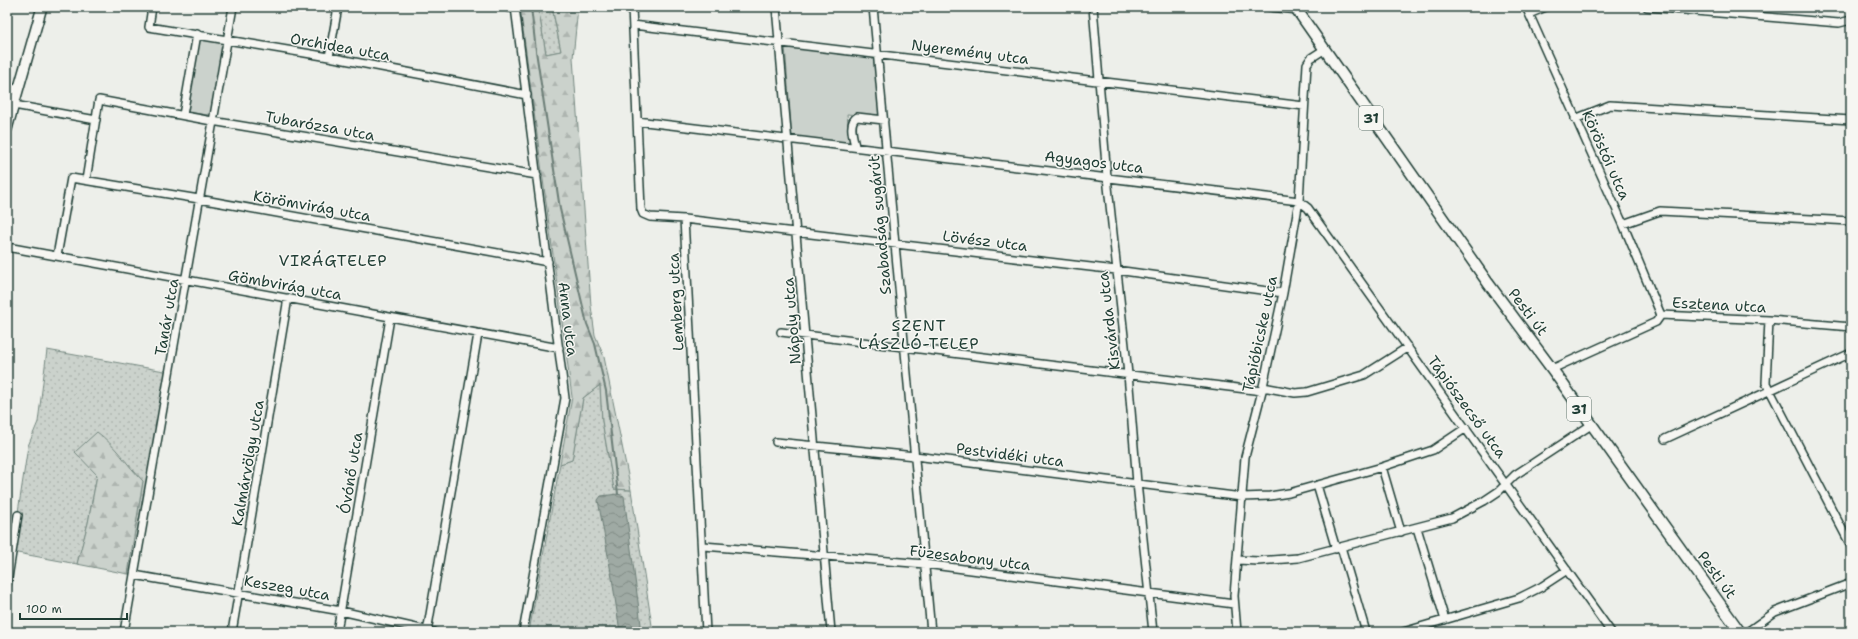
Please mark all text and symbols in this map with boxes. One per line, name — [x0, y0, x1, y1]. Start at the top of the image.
street label: Orchidea utca — [289, 28, 392, 66]
street label: Nyeremény utca — [910, 35, 1030, 69]
road number: 31 — [1359, 106, 1383, 130]
street label: Tubarózsa utca — [264, 107, 377, 146]
street label: Köröstói utca — [1577, 107, 1635, 204]
street label: Agyagos utca — [1043, 146, 1145, 178]
street label: Szabadság sugárút — [864, 154, 896, 296]
street label: Körömvirág utca — [252, 186, 373, 226]
street label: Lövész utca — [941, 226, 1029, 256]
district label: VIRÁGTELEP — [278, 250, 388, 271]
street label: Lemberg utca — [663, 252, 689, 352]
street label: Gömbvirág utca — [227, 265, 344, 305]
street label: Kisvárda utca — [1093, 270, 1125, 371]
street label: Tápióbicske utca — [1238, 273, 1282, 394]
street label: Tanár utca — [150, 276, 184, 357]
street label: Nápoly utca — [778, 276, 806, 365]
street label: Anna utca — [554, 281, 583, 358]
street label: Pesti út — [1504, 284, 1552, 340]
street label: Esztena utca — [1671, 293, 1767, 317]
district label: SZENT LÁSZLÓ-TELEP — [859, 315, 979, 354]
street label: Tápiószecső utca — [1423, 352, 1511, 463]
road number: 31 — [1567, 397, 1591, 421]
street label: Kalmárvölgy utca — [227, 398, 269, 528]
street label: Óvónő utca — [334, 430, 367, 515]
street label: Pestvidéki utca — [955, 438, 1066, 472]
street label: Füzesabony utca — [908, 541, 1032, 575]
street label: Pesti út — [1693, 547, 1741, 603]
street label: Keszeg utca — [242, 571, 332, 606]
scale bar — [20, 595, 127, 621]
text: 100 m — [26, 601, 62, 617]

